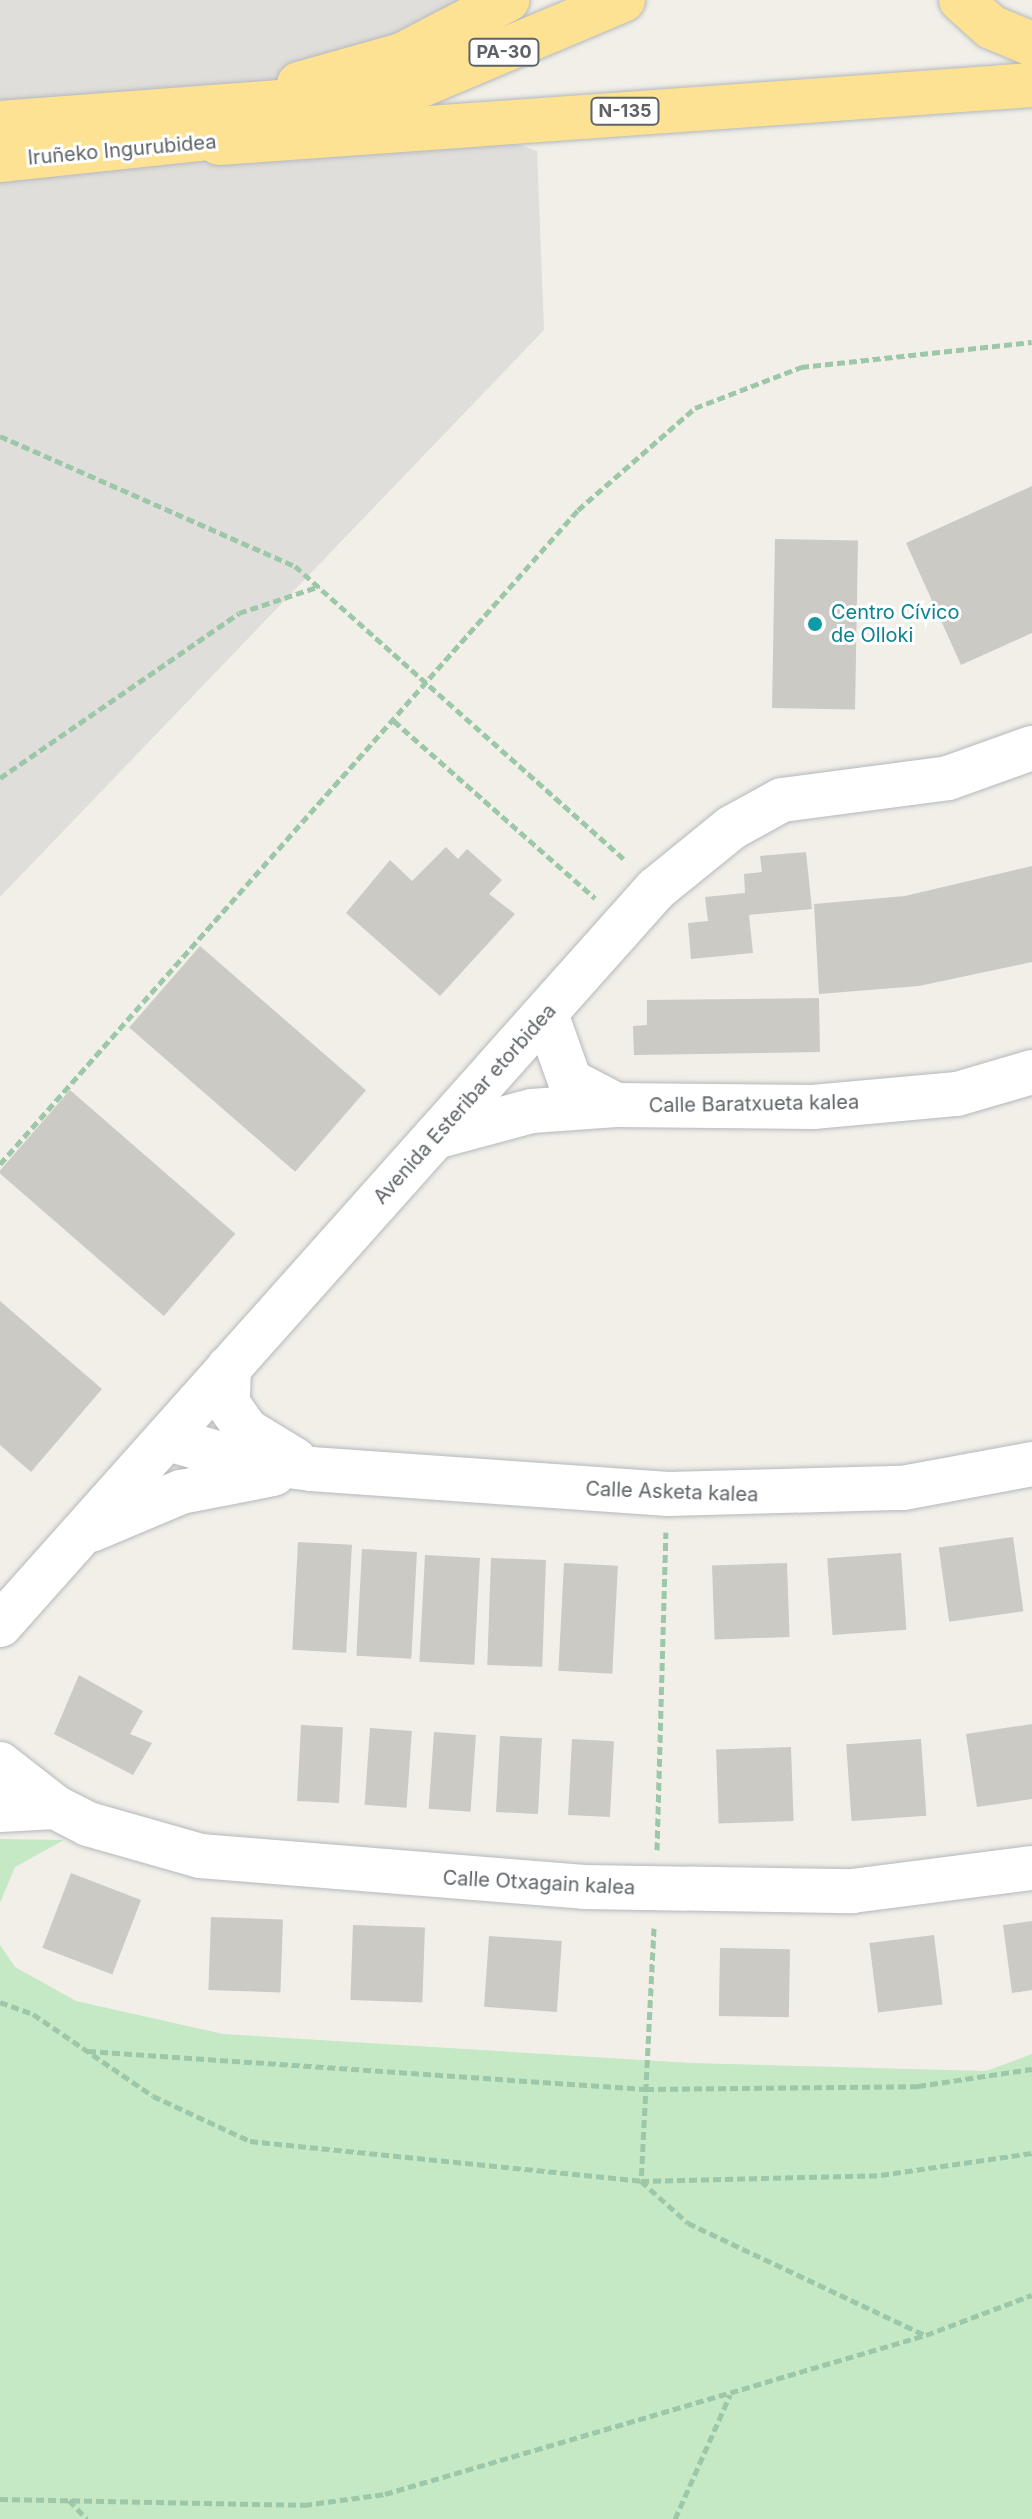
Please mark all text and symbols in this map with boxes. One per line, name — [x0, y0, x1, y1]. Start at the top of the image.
road number: PA-30 — [468, 38, 540, 66]
road number: N-135 — [589, 97, 661, 125]
street label: Iruñeko Ingurubidea — [27, 130, 217, 170]
place label: Centro Cívico de Olloki — [831, 600, 959, 647]
marker: Centro Cívico de Olloki — [806, 615, 824, 633]
street label: Avenida Esteribar etorbidea — [369, 999, 561, 1209]
street label: Calle Baratxueta kalea — [649, 1090, 859, 1118]
street label: Calle Asketa kalea — [585, 1477, 759, 1507]
street label: Calle Otxagain kalea — [442, 1866, 636, 1900]

